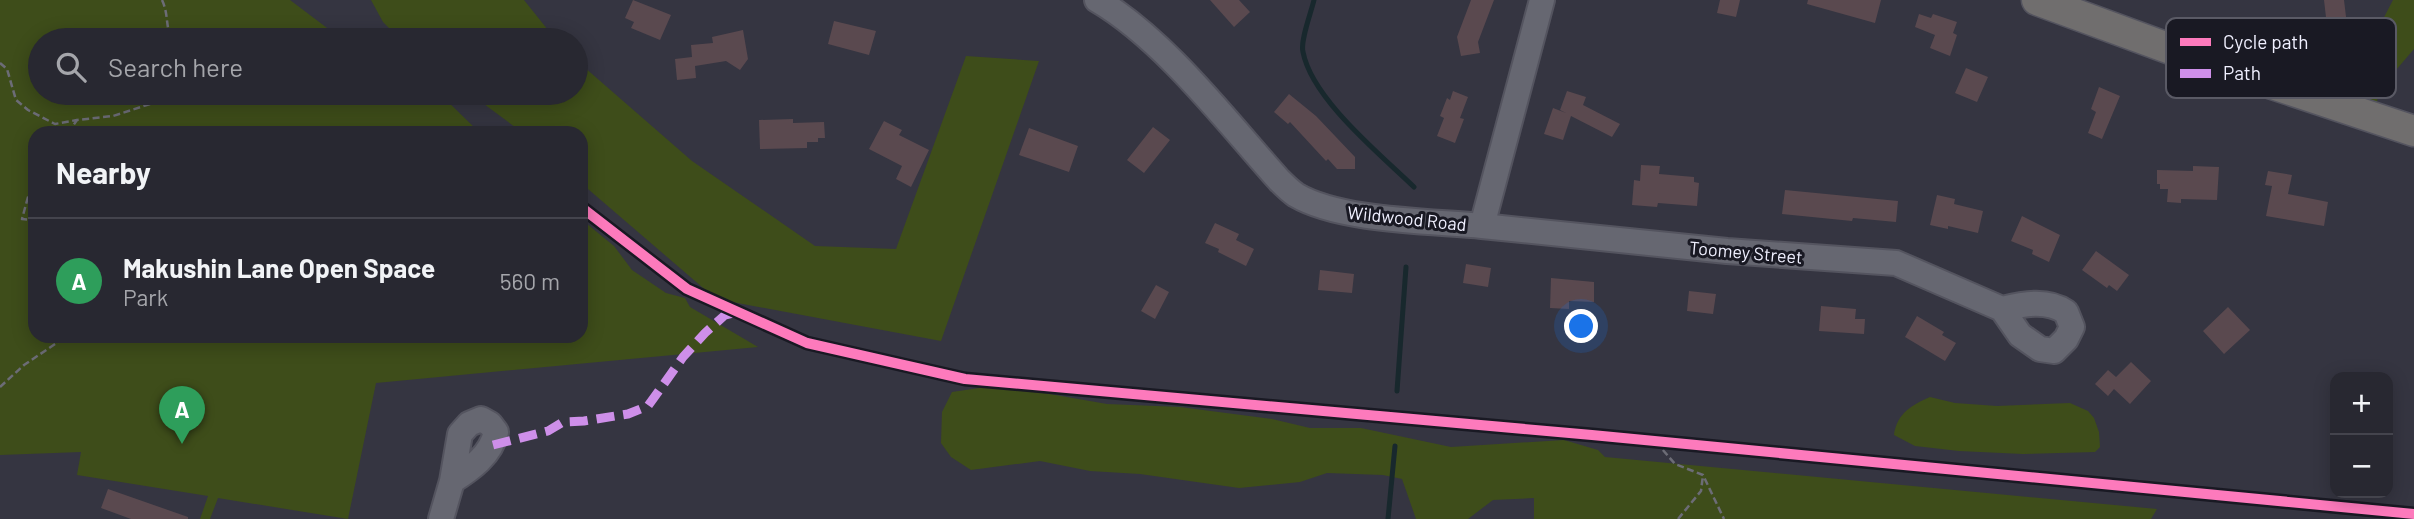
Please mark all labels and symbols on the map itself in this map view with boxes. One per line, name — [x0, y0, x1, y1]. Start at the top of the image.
legend — [2166, 18, 2396, 98]
text: Cycle path — [2223, 30, 2308, 53]
text: Path — [2223, 61, 2261, 84]
street label: Wildwood Road — [1346, 201, 1468, 235]
street label: Toomey Street — [1688, 236, 1804, 268]
your location — [1564, 309, 1598, 343]
pin: A — [159, 386, 205, 444]

